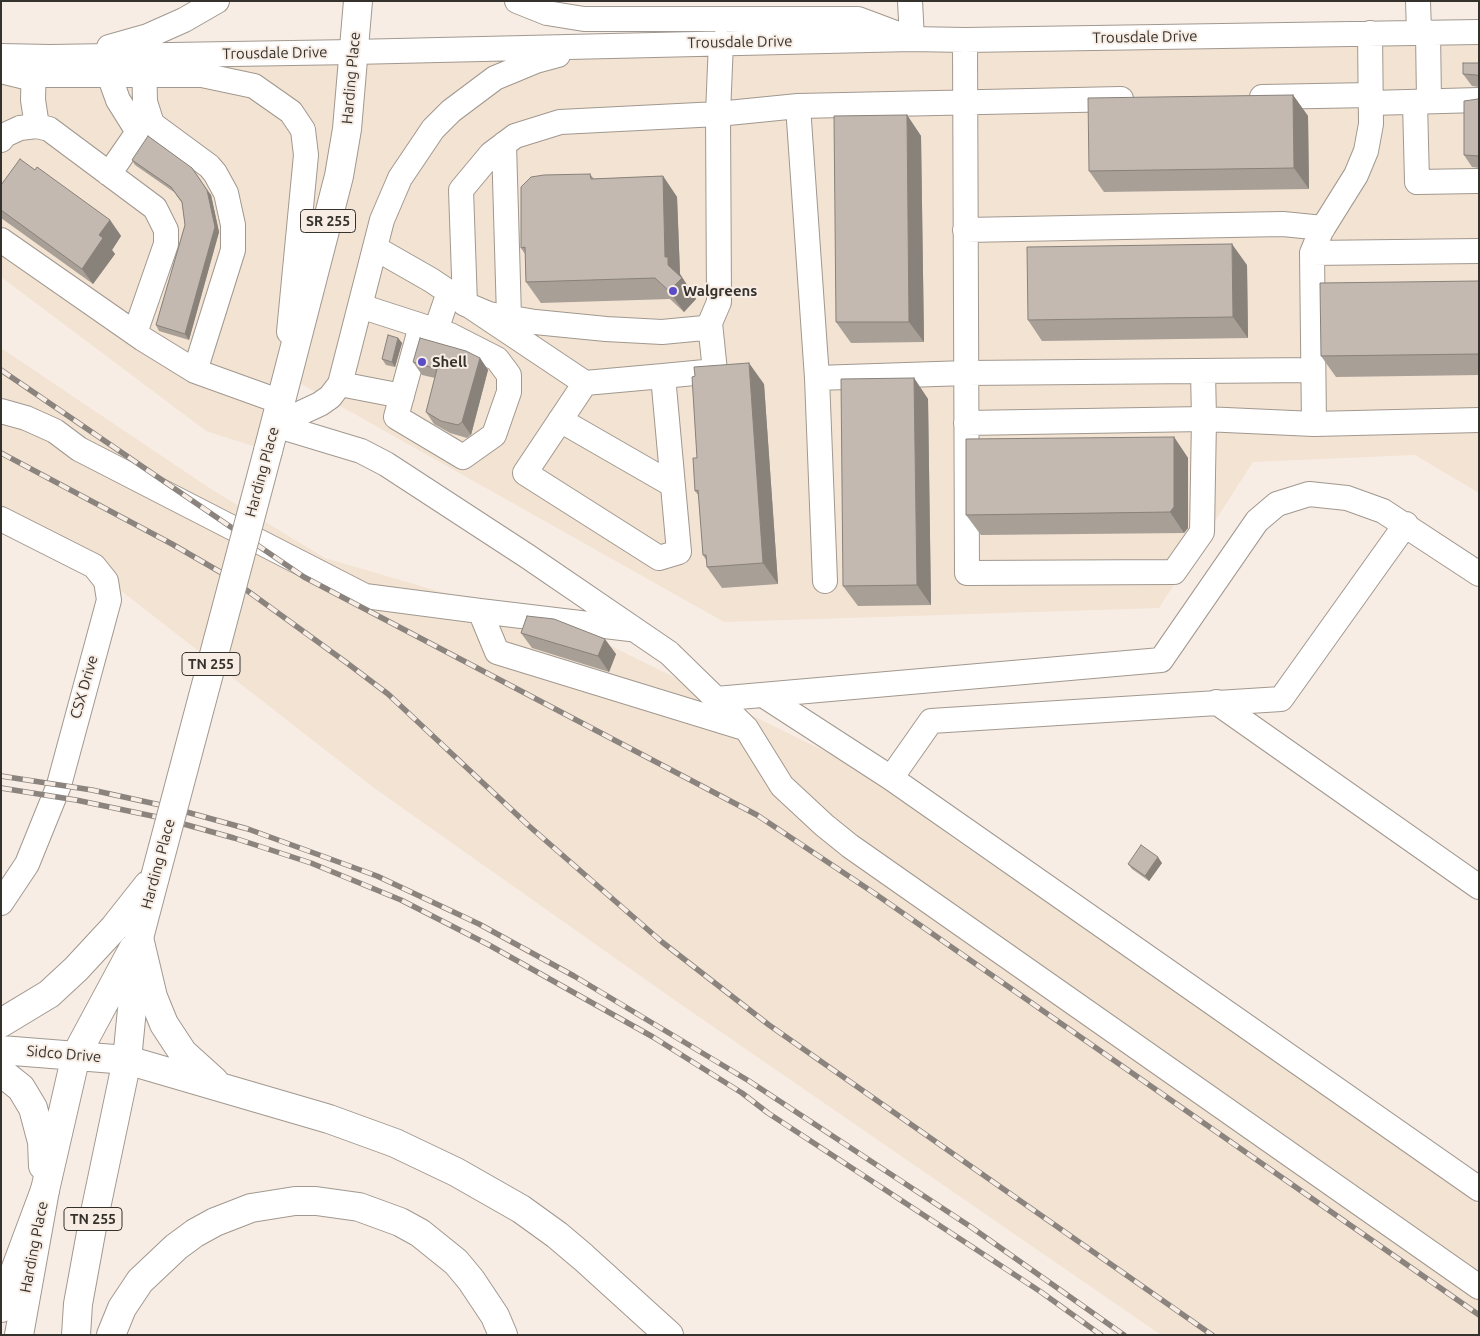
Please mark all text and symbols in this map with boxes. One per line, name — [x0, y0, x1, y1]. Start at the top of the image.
street label: Trousdale Drive — [1092, 27, 1198, 47]
street label: Harding Place — [338, 31, 364, 125]
street label: Trousdale Drive — [687, 32, 793, 52]
street label: Trousdale Drive — [222, 43, 328, 63]
road number: SR 255 — [300, 210, 356, 232]
place label: Walgreens — [683, 282, 757, 300]
marker: Walgreens — [667, 285, 679, 297]
place label: Shell — [432, 353, 467, 371]
marker: Shell — [416, 356, 428, 368]
street label: Harding Place — [241, 425, 283, 519]
road number: TN 255 — [182, 652, 240, 676]
street label: CSX Drive — [66, 653, 102, 721]
street label: Harding Place — [137, 817, 179, 911]
street label: Sidco Drive — [26, 1042, 102, 1066]
street label: Harding Place — [16, 1200, 52, 1294]
road number: TN 255 — [64, 1208, 122, 1230]

